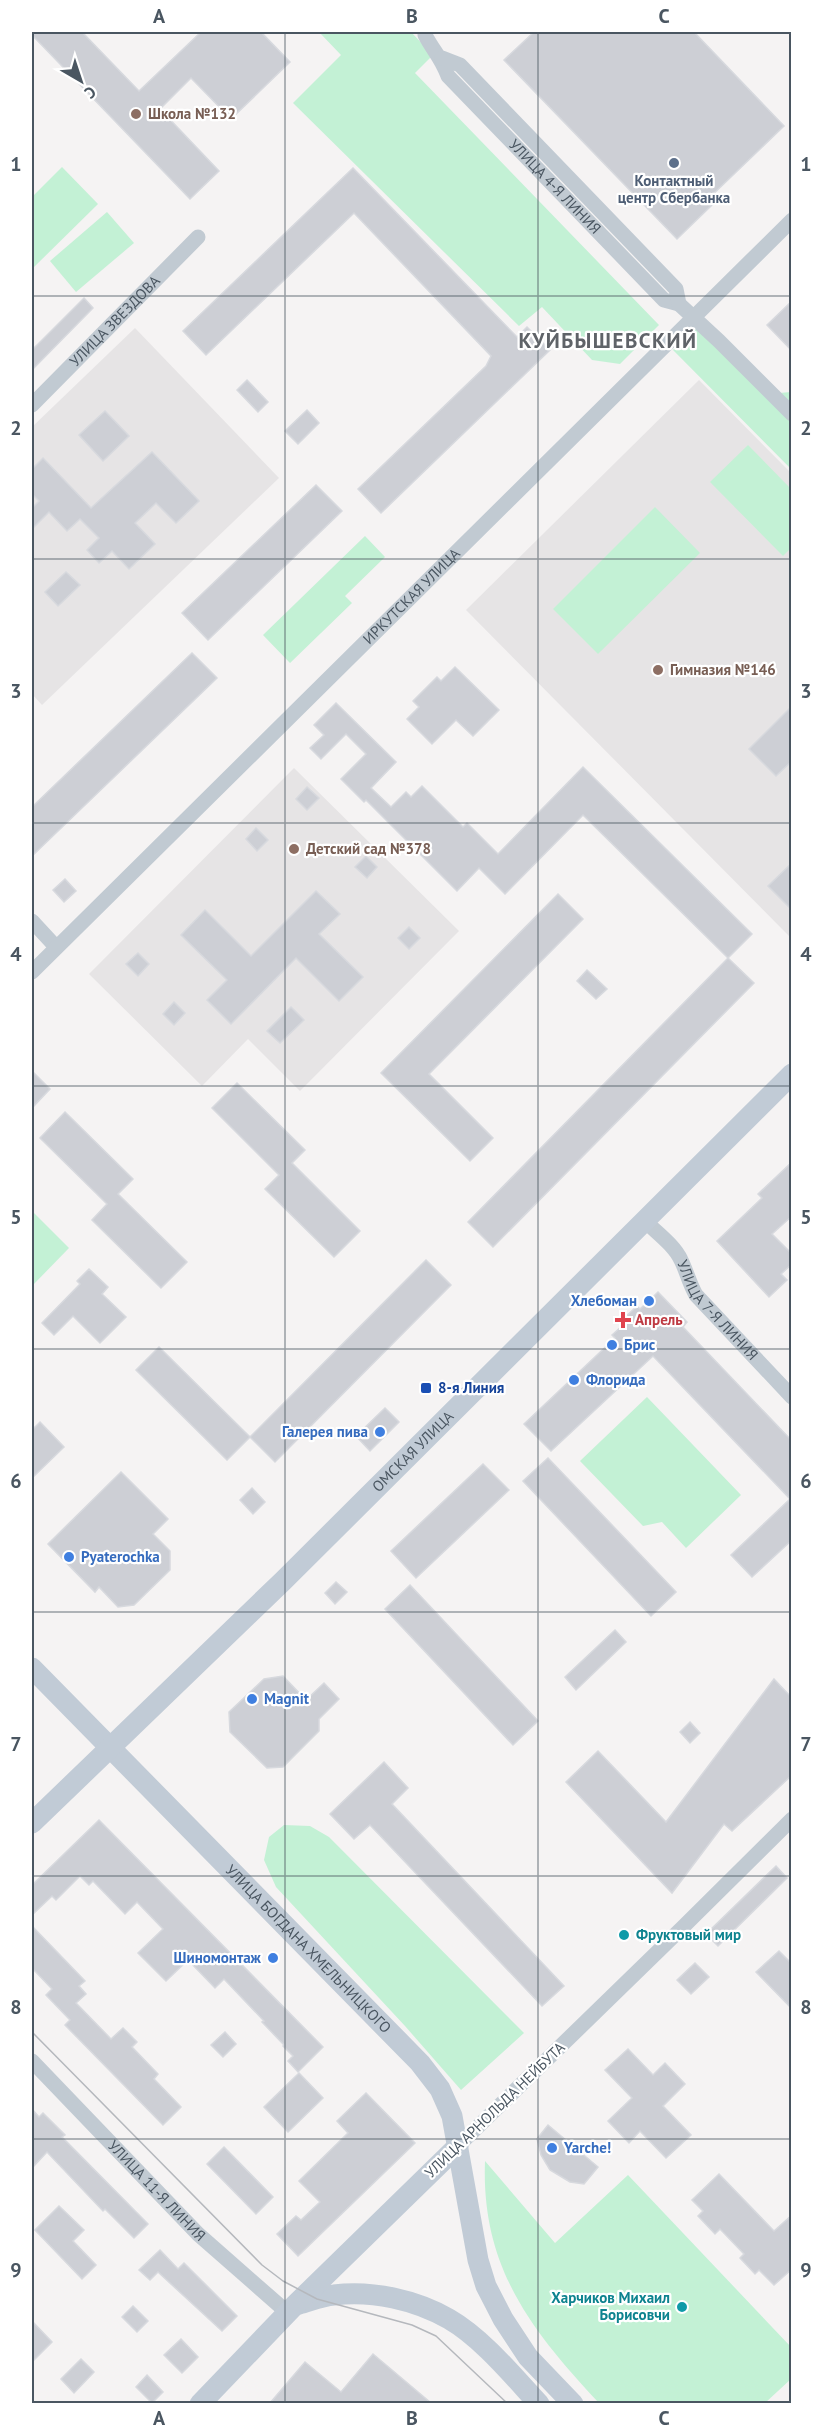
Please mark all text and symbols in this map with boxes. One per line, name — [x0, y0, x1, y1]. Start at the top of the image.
text: A — [153, 3, 166, 29]
text: B — [406, 3, 418, 29]
text: C — [658, 3, 670, 29]
north arrow — [51, 51, 111, 111]
text: С — [81, 82, 100, 103]
place label: Школа №132 — [148, 104, 236, 123]
marker: Школа №132 — [129, 107, 143, 121]
street label: УЛИЦА 4-Я ЛИНИЯ — [505, 135, 605, 238]
text: 1 — [10, 151, 22, 177]
text: 1 — [800, 151, 812, 177]
marker: Контактный центр Сбербанка — [667, 156, 681, 170]
place label: Контактный центр Сбербанка — [618, 171, 730, 207]
street label: УЛИЦА ЗВЕЗДОВА — [65, 271, 164, 370]
district label: КУЙБЫШЕВСКИЙ — [518, 327, 698, 354]
text: 2 — [10, 415, 22, 441]
text: 2 — [800, 415, 812, 441]
street label: ИРКУТСКАЯ УЛИЦА — [359, 544, 464, 648]
place label: Гимназия №146 — [670, 660, 776, 679]
marker: Гимназия №146 — [651, 663, 665, 677]
text: 3 — [10, 678, 22, 704]
text: 3 — [800, 678, 812, 704]
place label: Детский сад №378 — [306, 839, 431, 858]
marker: Детский сад №378 — [287, 842, 301, 856]
text: 4 — [10, 941, 22, 967]
text: 4 — [800, 941, 812, 967]
text: 5 — [10, 1204, 22, 1230]
text: 5 — [800, 1204, 812, 1230]
street label: УЛИЦА 7-Я ЛИНИЯ — [673, 1257, 762, 1364]
place label: Хлебоман — [571, 1291, 637, 1310]
marker: Хлебоман — [642, 1294, 656, 1308]
place label: Апрель — [635, 1310, 683, 1329]
marker: Апрель — [616, 1313, 630, 1327]
place label: Брис — [624, 1335, 656, 1354]
marker: Брис — [605, 1338, 619, 1352]
place label: Флорида — [586, 1370, 646, 1389]
marker: Флорида — [567, 1373, 581, 1387]
place label: 8-я Линия — [438, 1378, 504, 1397]
marker: 8-я Линия — [419, 1381, 433, 1395]
street label: ОМСКАЯ УЛИЦА — [368, 1407, 457, 1496]
place label: Галерея пива — [282, 1422, 368, 1441]
marker: Галерея пива — [373, 1425, 387, 1439]
text: 6 — [10, 1468, 22, 1494]
text: 6 — [800, 1468, 812, 1494]
place label: Pyaterochka — [81, 1547, 160, 1566]
marker: Pyaterochka — [62, 1550, 76, 1564]
place label: Magnit — [264, 1689, 310, 1708]
marker: Magnit — [245, 1692, 259, 1706]
text: 7 — [10, 1731, 22, 1757]
text: 7 — [800, 1731, 812, 1757]
street label: УЛИЦА БОГДАНА ХМЕЛЬНИЦКОГО — [222, 1861, 395, 2037]
place label: Фруктовый мир — [636, 1925, 741, 1944]
marker: Фруктовый мир — [617, 1928, 631, 1942]
place label: Шиномонтаж — [174, 1948, 262, 1967]
marker: Шиномонтаж — [266, 1951, 280, 1965]
text: 8 — [10, 1994, 22, 2020]
text: 8 — [800, 1994, 812, 2020]
street label: УЛИЦА АРНОЛЬДА НЕЙБУТА — [421, 2038, 569, 2182]
street label: УЛИЦА 11-Я ЛИНИЯ — [104, 2136, 210, 2245]
place label: Yarche! — [563, 2138, 611, 2157]
marker: Yarche! — [545, 2141, 559, 2155]
text: 9 — [10, 2257, 22, 2283]
text: 9 — [800, 2257, 812, 2283]
place label: Харчиков Михаил Борисовчи — [551, 2288, 670, 2324]
marker: Харчиков Михаил Борисовчи — [675, 2300, 689, 2314]
text: A — [153, 2405, 166, 2431]
text: B — [406, 2405, 418, 2431]
text: C — [658, 2405, 670, 2431]

